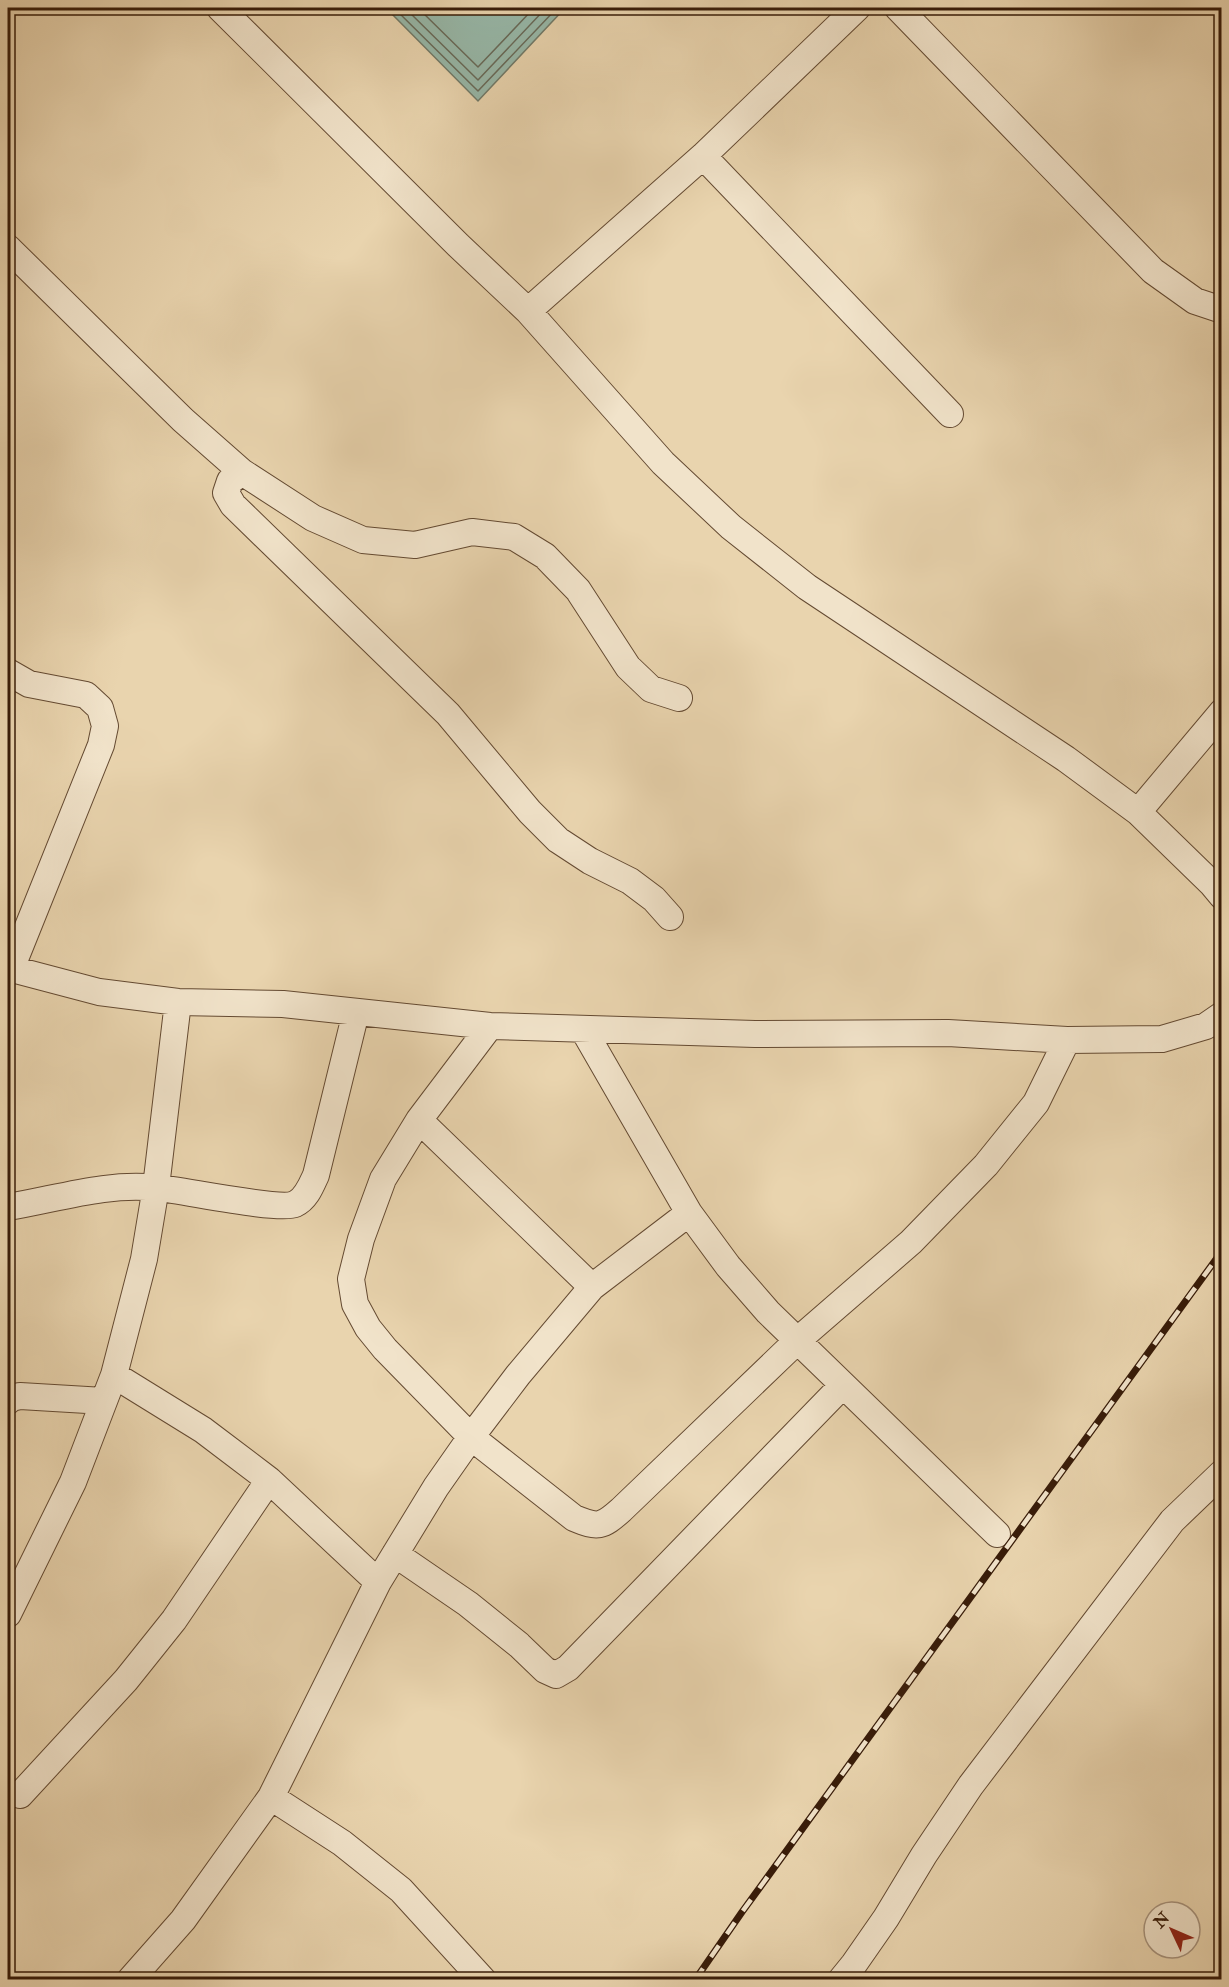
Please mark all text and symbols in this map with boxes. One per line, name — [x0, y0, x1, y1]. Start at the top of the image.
north arrow — [1142, 1900, 1202, 1960]
text: N — [1149, 1908, 1175, 1933]

